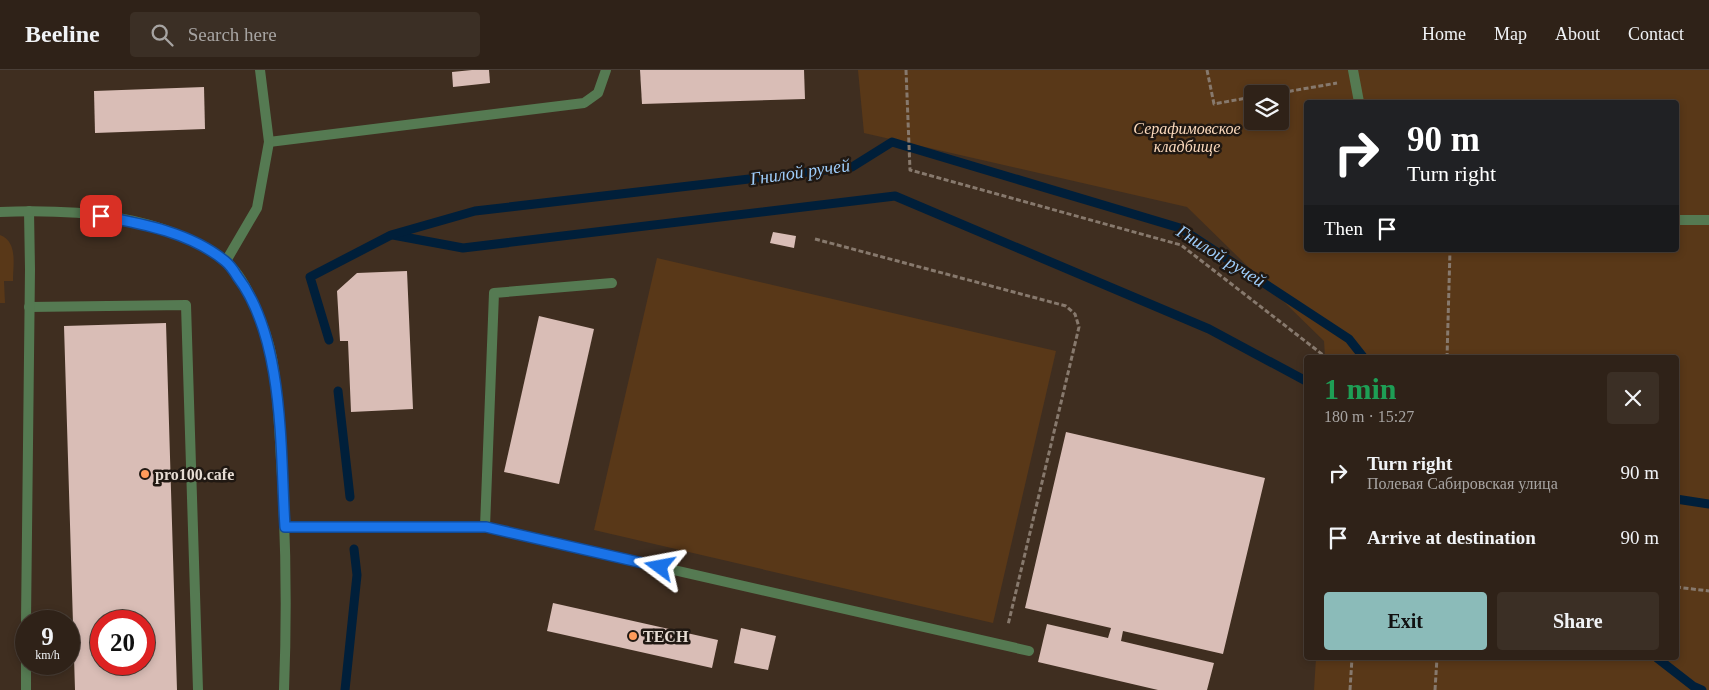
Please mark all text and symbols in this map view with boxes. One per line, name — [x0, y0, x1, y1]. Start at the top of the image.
search box — [130, 12, 480, 57]
text: Beeline — [25, 21, 100, 47]
icon: search — [148, 21, 176, 49]
text: Search here — [188, 24, 277, 45]
text: Home — [1422, 24, 1466, 44]
text: Map — [1494, 24, 1527, 44]
text: About — [1555, 24, 1600, 44]
text: Contact — [1628, 24, 1684, 44]
map controls — [1244, 85, 1289, 130]
button: layers — [1244, 85, 1289, 130]
park label: Серафимовское кладбище — [1133, 120, 1241, 156]
icon: right — [1324, 120, 1389, 185]
text: 90 m — [1407, 120, 1480, 159]
water label: Гнилой ручей — [748, 155, 851, 189]
text: Turn right — [1407, 161, 1496, 186]
pin — [80, 195, 122, 237]
icon: arrive — [87, 202, 115, 230]
icon: arrive — [1373, 215, 1401, 243]
text: Then — [1324, 218, 1363, 239]
water label: Гнилой ручей — [1172, 220, 1269, 291]
text: 1 min — [1324, 372, 1397, 405]
button: close — [1607, 372, 1659, 424]
text: 180 m · 15:27 — [1324, 408, 1414, 425]
text: Turn right — [1367, 453, 1452, 474]
icon: right — [1324, 459, 1352, 487]
text: 90 m — [1620, 462, 1659, 483]
place label: pro100.cafe — [155, 466, 234, 484]
marker: pro100.cafe — [139, 468, 151, 480]
text: Полевая Сабировская улица — [1367, 475, 1558, 492]
icon: arrive — [1324, 524, 1352, 552]
text: Arrive at destination — [1367, 527, 1536, 548]
text: 90 m — [1620, 527, 1659, 548]
position arrow — [633, 540, 685, 592]
button: Exit — [1324, 592, 1487, 650]
button: Share — [1497, 592, 1659, 650]
speed limit sign: 20 — [90, 610, 155, 675]
text: 9 — [41, 623, 54, 650]
place label: TECH — [643, 628, 689, 645]
marker: TECH — [627, 630, 639, 642]
text: km/h — [35, 648, 60, 662]

